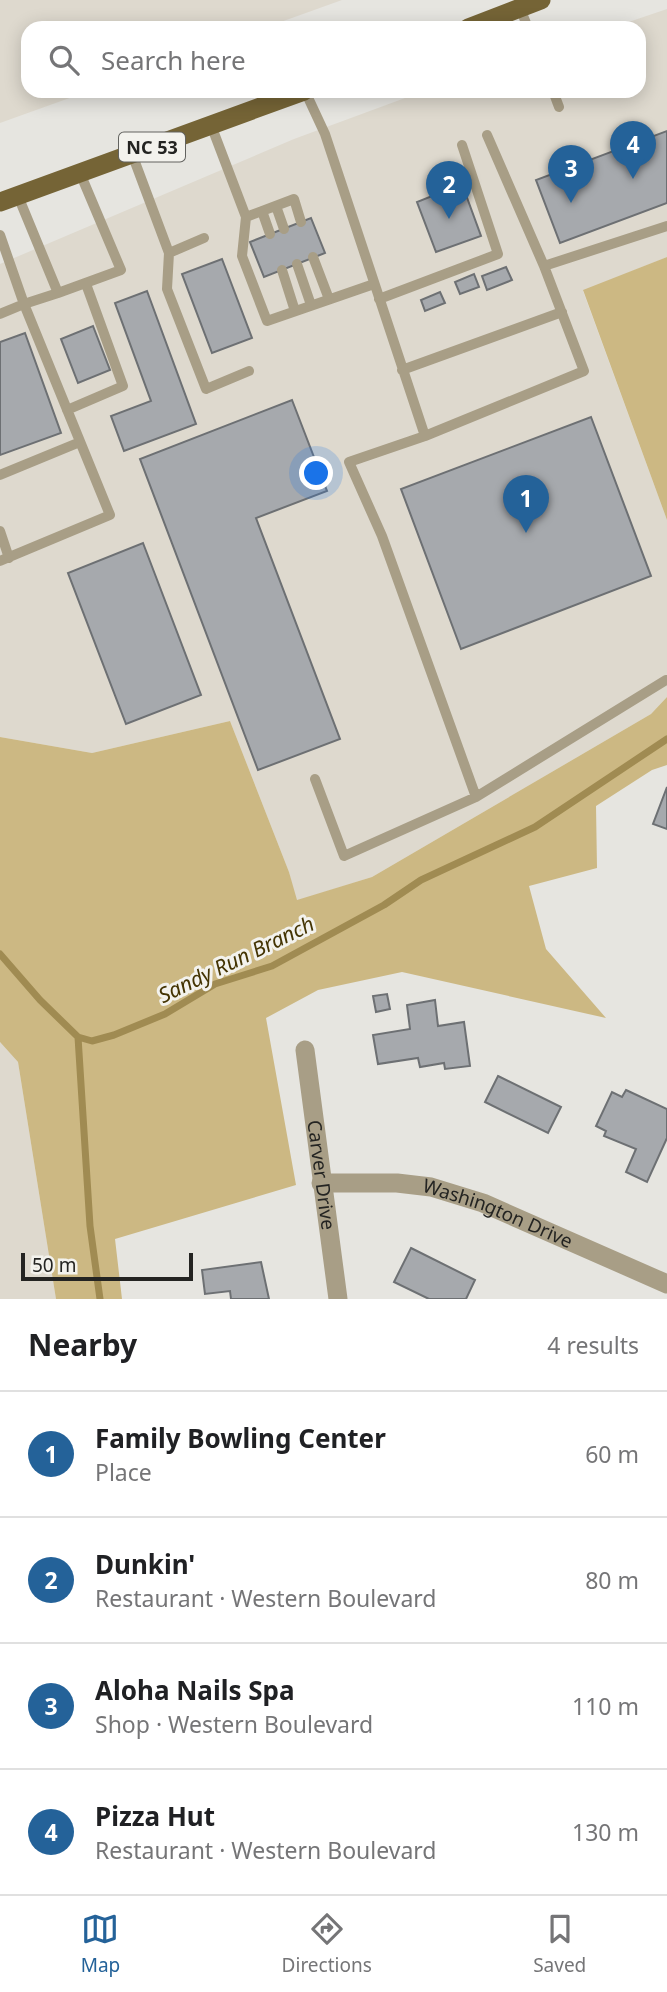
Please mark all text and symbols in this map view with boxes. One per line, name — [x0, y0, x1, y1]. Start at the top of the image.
search box — [21, 21, 646, 98]
icon: search — [45, 41, 83, 79]
text: Search here — [101, 42, 246, 78]
pin: 4 — [610, 121, 656, 179]
road number: NC 53 — [119, 132, 185, 162]
pin: 3 — [548, 145, 594, 203]
pin: 2 — [426, 161, 472, 219]
your location — [299, 456, 333, 490]
pin: 1 — [503, 475, 549, 533]
water label: Sandy Run Branch — [153, 909, 319, 1009]
street label: Carver Drive — [301, 1118, 342, 1232]
street label: Washington Drive — [420, 1172, 577, 1254]
scale bar — [21, 1250, 192, 1282]
text: 50 m — [32, 1252, 76, 1278]
text: Nearby — [28, 1324, 137, 1365]
text: 4 results — [547, 1329, 639, 1361]
text: Family Bowling Center — [95, 1420, 386, 1456]
text: 1 — [44, 1438, 58, 1470]
text: 60 m — [585, 1438, 639, 1470]
text: Place — [95, 1456, 152, 1488]
text: Dunkin' — [95, 1546, 195, 1582]
text: 2 — [44, 1564, 58, 1596]
text: 80 m — [585, 1564, 639, 1596]
text: Restaurant · Western Boulevard — [95, 1582, 436, 1614]
text: Aloha Nails Spa — [95, 1672, 295, 1708]
text: 3 — [44, 1690, 58, 1722]
text: 110 m — [572, 1690, 639, 1722]
text: Shop · Western Boulevard — [95, 1708, 373, 1740]
text: Pizza Hut — [95, 1798, 215, 1834]
text: 4 — [44, 1816, 58, 1848]
text: 130 m — [572, 1816, 639, 1848]
text: Restaurant · Western Boulevard — [95, 1834, 436, 1866]
tab: Map — [81, 1910, 120, 1978]
tab: Directions — [282, 1910, 372, 1978]
tab: Saved — [533, 1910, 586, 1978]

